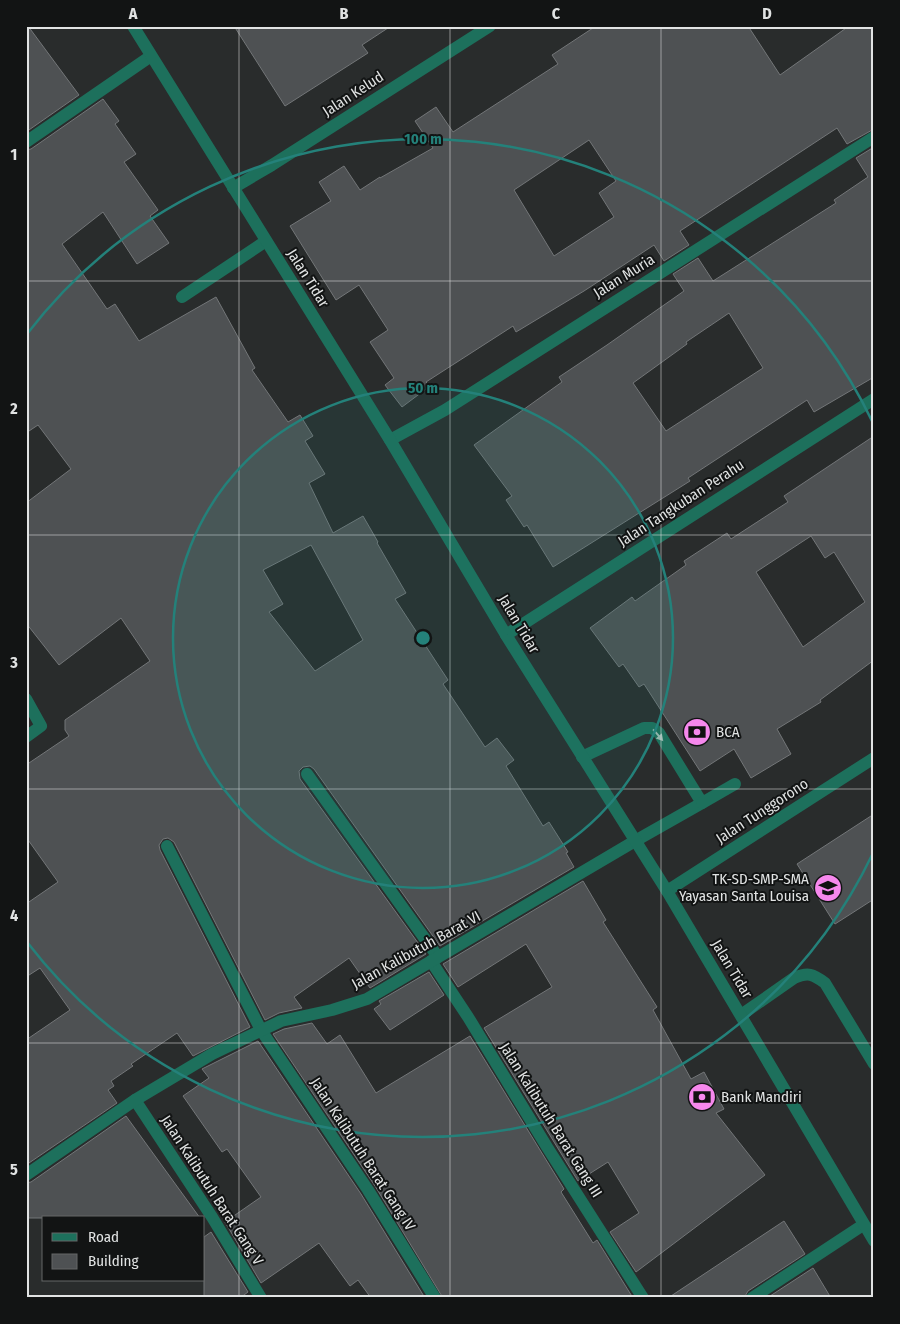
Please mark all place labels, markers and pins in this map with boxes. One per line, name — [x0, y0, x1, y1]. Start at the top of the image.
centre of rings — [414, 629, 432, 647]
bank icon: BCA — [682, 717, 712, 747]
place label: BCA — [716, 723, 740, 741]
place label: TK-SD-SMP-SMA Yayasan Santa Louisa — [679, 870, 809, 905]
school or university icon: TK-SD-SMP-SMA Yayasan Santa Louisa — [813, 873, 843, 903]
bank icon: Bank Mandiri — [687, 1082, 717, 1112]
place label: Bank Mandiri — [721, 1088, 802, 1106]

